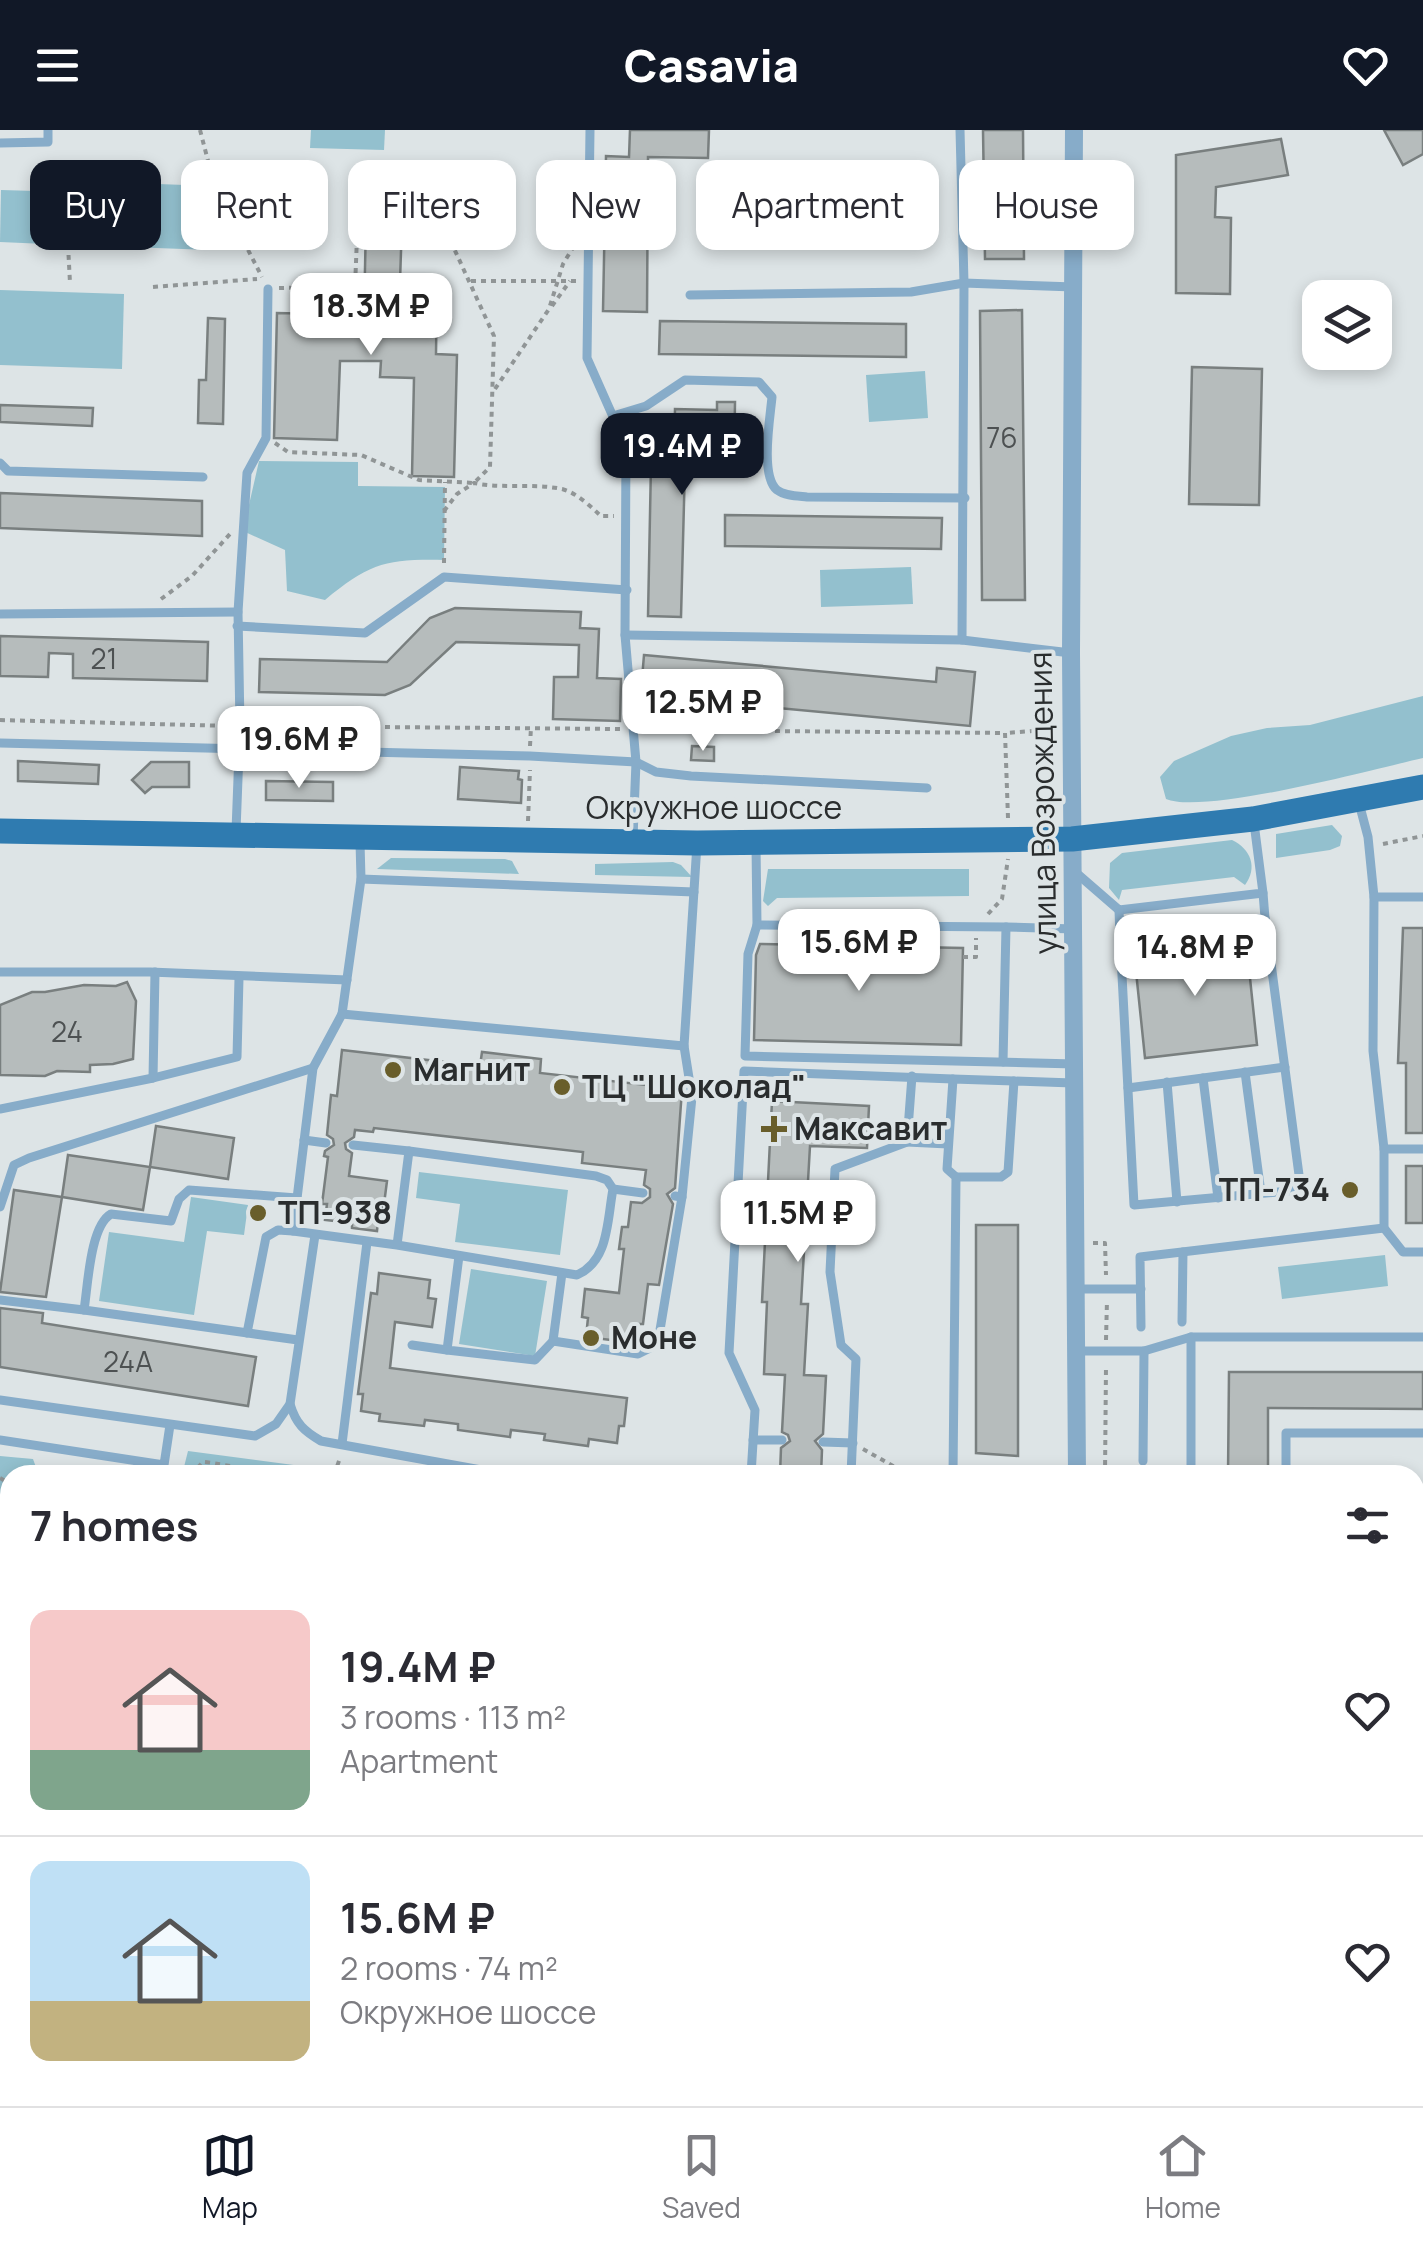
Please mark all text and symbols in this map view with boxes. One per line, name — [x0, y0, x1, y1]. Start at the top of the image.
text: Casavia — [624, 34, 799, 96]
icon: menu — [30, 38, 85, 93]
icon: heart — [1338, 38, 1393, 93]
chip: Buy — [30, 160, 161, 250]
chip: Rent — [181, 160, 328, 250]
chip: Filters — [348, 160, 516, 250]
chip: New — [536, 160, 676, 250]
chip: Apartment — [696, 160, 939, 250]
chip: House — [959, 160, 1134, 250]
pin: 18.3M ₽ — [279, 273, 463, 358]
map controls — [1302, 280, 1392, 370]
button: layers — [1302, 280, 1392, 370]
text: 18.3M ₽ — [312, 283, 430, 327]
pin: 19.4M ₽ — [590, 413, 774, 498]
house number: 76 — [986, 418, 1018, 456]
text: 19.4M ₽ — [623, 423, 741, 467]
house number: 21 — [91, 639, 117, 677]
street label: улица Возрождения — [1017, 651, 1067, 955]
pin: 12.5M ₽ — [611, 669, 795, 754]
text: 12.5M ₽ — [644, 679, 762, 723]
pin: 19.6M ₽ — [207, 706, 391, 791]
text: 19.6M ₽ — [239, 716, 359, 760]
street label: Окружное шоссе — [586, 785, 842, 829]
pin: 15.6M ₽ — [767, 909, 951, 994]
pin: 14.8M ₽ — [1103, 914, 1287, 999]
text: 15.6M ₽ — [800, 919, 918, 963]
text: 14.8M ₽ — [1136, 924, 1254, 968]
house number: 24 — [51, 1012, 83, 1050]
place label: Магнит — [413, 1047, 531, 1091]
marker: Магнит — [382, 1059, 404, 1081]
place label: ТЦ "Шоколад" — [582, 1064, 807, 1108]
marker: ТЦ "Шоколад" — [551, 1076, 573, 1098]
place label: Максавит — [794, 1106, 948, 1150]
marker: Максавит — [763, 1118, 785, 1140]
place label: ТП-734 — [1219, 1167, 1330, 1211]
marker: ТП-734 — [1339, 1179, 1361, 1201]
pin: 11.5M ₽ — [706, 1180, 890, 1265]
place label: ТП-938 — [278, 1190, 392, 1234]
text: 11.5M ₽ — [743, 1190, 853, 1234]
marker: ТП-938 — [247, 1202, 269, 1224]
place label: Моне — [611, 1315, 697, 1359]
marker: Моне — [580, 1327, 602, 1349]
house number: 24А — [103, 1342, 153, 1380]
text: 7 homes — [30, 1496, 198, 1554]
icon: filters — [1340, 1498, 1395, 1553]
text: 19.4M ₽ — [340, 1637, 496, 1695]
icon: home — [110, 1650, 230, 1770]
icon: heart — [1340, 1683, 1395, 1738]
text: 3 rooms · 113 m² — [340, 1695, 566, 1739]
text: Apartment — [340, 1739, 498, 1783]
text: 15.6M ₽ — [340, 1888, 495, 1946]
icon: home — [110, 1901, 230, 2021]
icon: heart — [1340, 1934, 1395, 1989]
text: 2 rooms · 74 m² — [340, 1946, 558, 1990]
text: Окружное шоссе — [340, 1990, 596, 2034]
tab: Map — [202, 2128, 258, 2226]
tab: Saved — [662, 2128, 741, 2226]
tab: Home — [1145, 2128, 1221, 2226]

